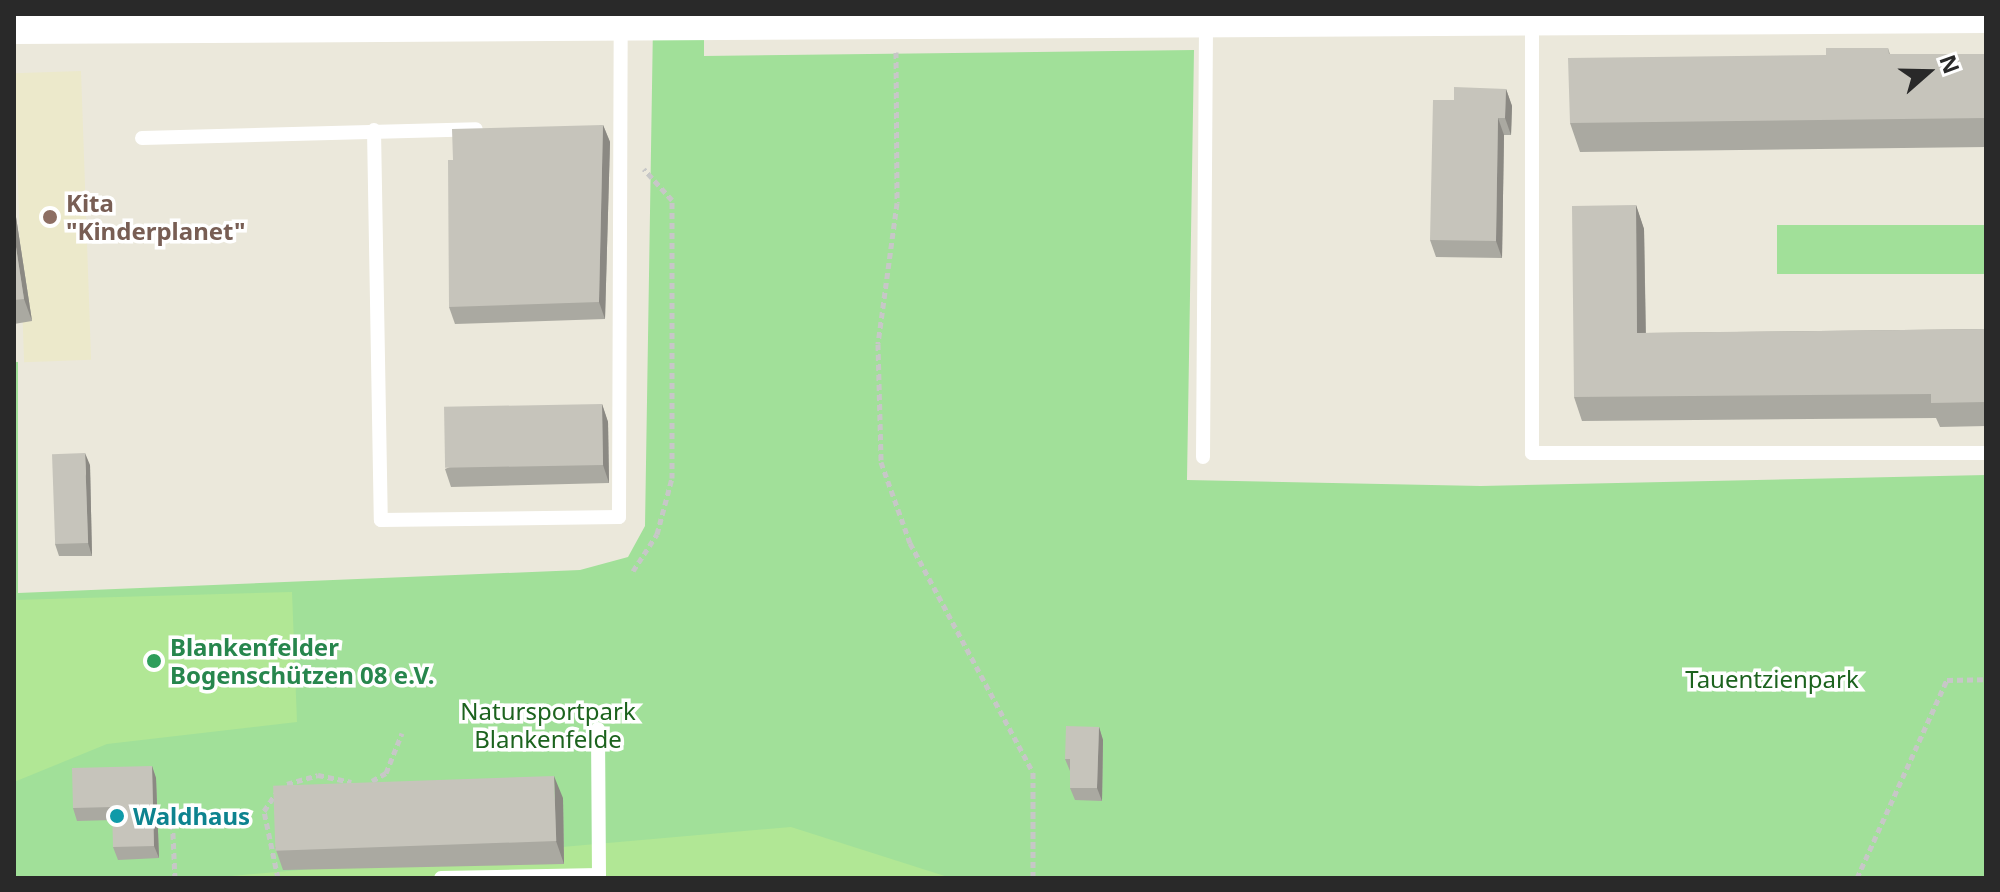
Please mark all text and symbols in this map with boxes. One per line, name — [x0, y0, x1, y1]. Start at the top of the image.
north arrow — [1888, 32, 1968, 112]
text: N — [1933, 50, 1968, 77]
place label: Kita "Kinderplanet" — [66, 189, 245, 245]
marker: Kita "Kinderplanet" — [41, 208, 59, 226]
place label: Blankenfelder Bogenschützen 08 e.V. — [170, 633, 435, 689]
marker: Blankenfelder Bogenschützen 08 e.V. — [145, 652, 163, 670]
park label: Tauentzienpark — [1685, 665, 1859, 693]
park label: Natursportpark Blankenfelde — [460, 697, 636, 753]
place label: Waldhaus — [133, 802, 250, 830]
marker: Waldhaus — [108, 807, 126, 825]

